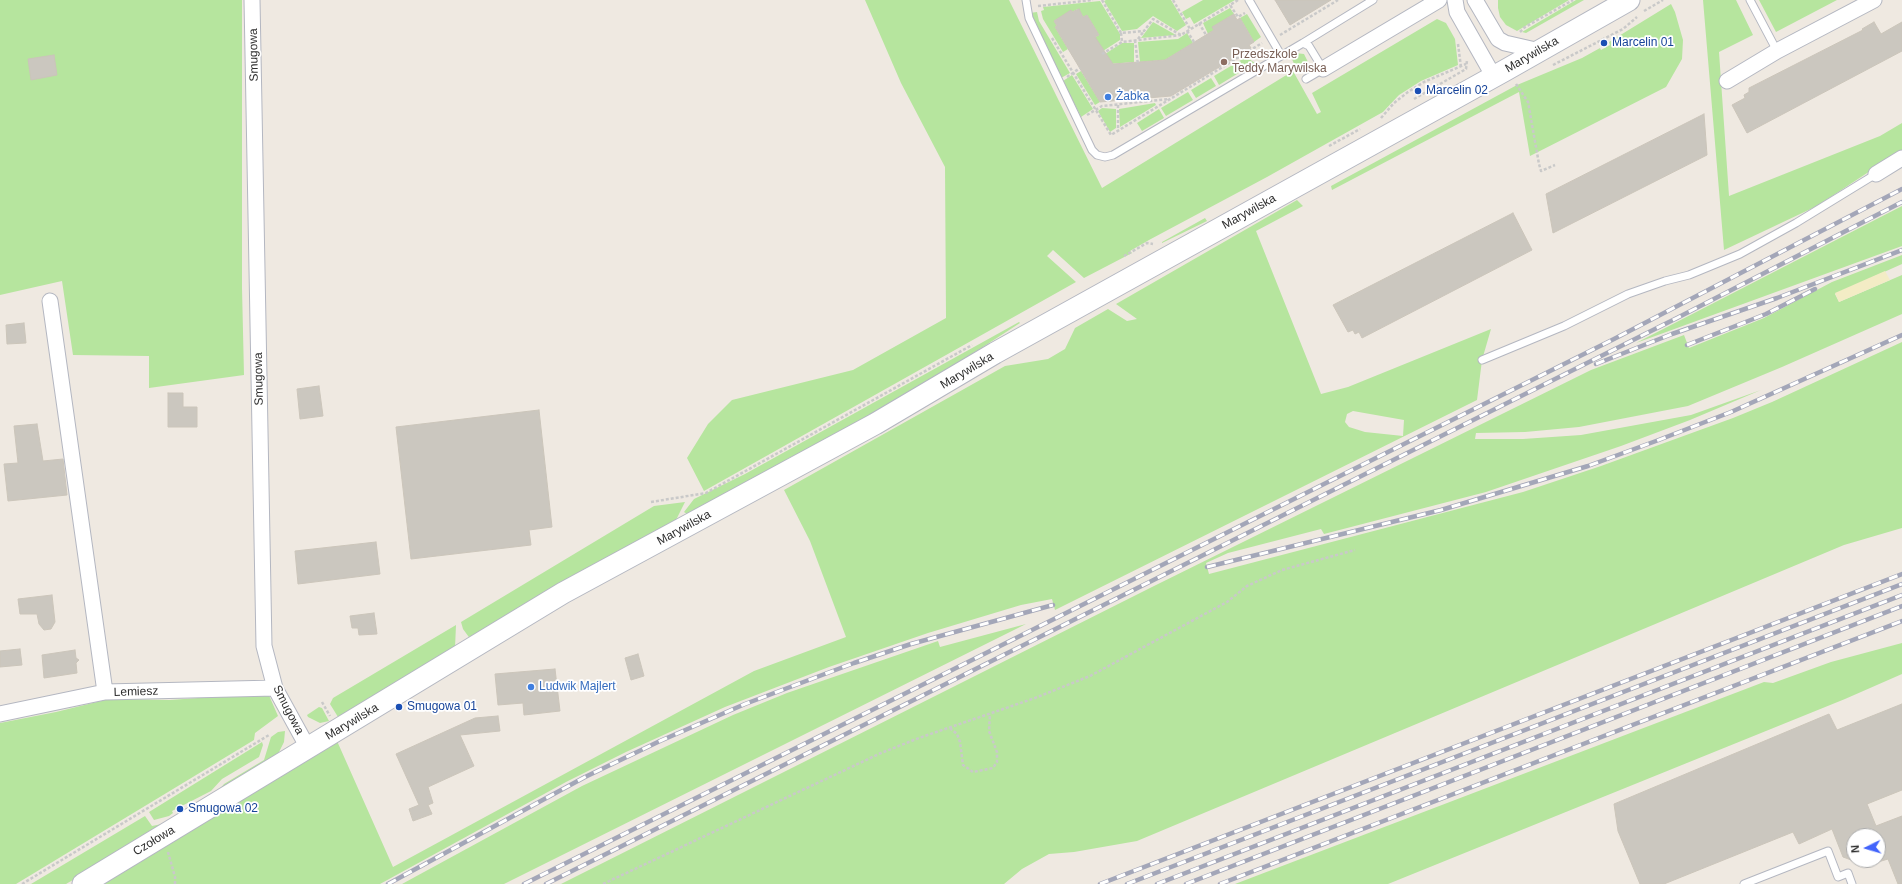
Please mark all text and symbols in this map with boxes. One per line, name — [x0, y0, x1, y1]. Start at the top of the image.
street label: Smugowa — [246, 28, 262, 82]
street label: Marywilska — [1503, 34, 1561, 76]
place label: Marcelin 01 — [1612, 36, 1674, 50]
marker: Marcelin 01 — [1599, 38, 1609, 48]
place label: Przedszkole Teddy Marywilska — [1232, 48, 1327, 76]
marker: Przedszkole Teddy Marywilska — [1219, 57, 1229, 67]
place label: Marcelin 02 — [1426, 84, 1488, 98]
marker: Marcelin 02 — [1413, 86, 1423, 96]
place label: Żabka — [1116, 90, 1149, 104]
marker: Żabka — [1103, 92, 1113, 102]
street label: Marywilska — [1220, 191, 1278, 233]
street label: Marywilska — [938, 350, 996, 392]
street label: Smugowa — [251, 352, 267, 406]
street label: Marywilska — [655, 507, 713, 549]
place label: Ludwik Majlert — [539, 680, 616, 694]
marker: Ludwik Majlert — [526, 682, 536, 692]
street label: Smugowa — [269, 683, 307, 737]
street label: Lemiesz — [113, 684, 159, 700]
place label: Smugowa 01 — [407, 700, 477, 714]
street label: Marywilska — [323, 701, 381, 743]
marker: Smugowa 01 — [394, 702, 404, 712]
place label: Smugowa 02 — [188, 802, 258, 816]
marker: Smugowa 02 — [175, 804, 185, 814]
street label: Czołowa — [131, 823, 177, 859]
north arrow — [1846, 828, 1886, 868]
text: N — [1849, 844, 1861, 853]

